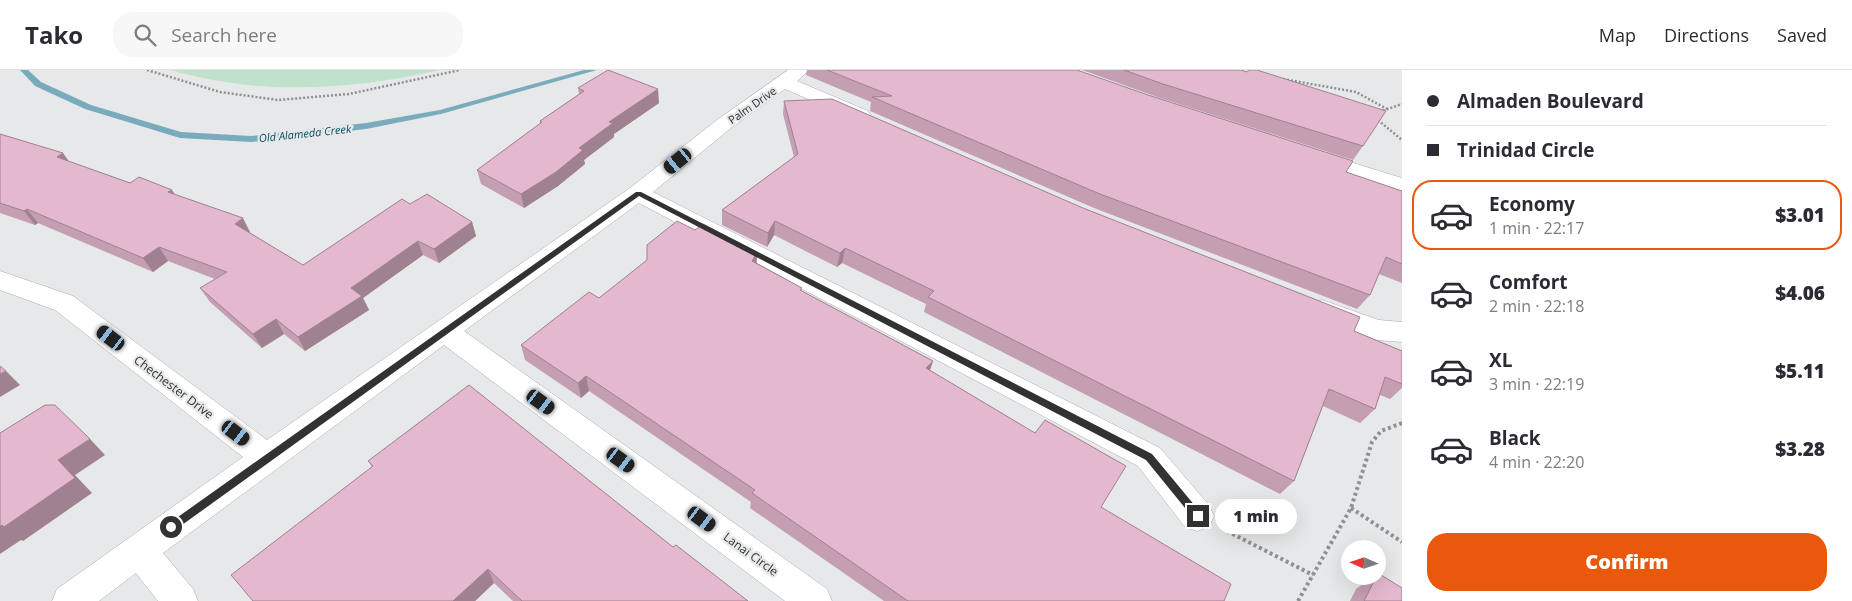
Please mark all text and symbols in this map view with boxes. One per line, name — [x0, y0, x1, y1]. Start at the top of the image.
search box — [113, 12, 463, 57]
text: Tako — [25, 18, 83, 51]
icon: search — [131, 21, 159, 49]
text: Search here — [171, 22, 277, 48]
text: Map — [1599, 23, 1636, 47]
text: Directions — [1664, 23, 1749, 47]
text: Saved — [1777, 23, 1827, 47]
street label: Palm Drive — [725, 83, 779, 127]
text: Almaden Boulevard — [1457, 88, 1644, 114]
water label: Old Alameda Creek — [258, 121, 353, 145]
text: Trinidad Circle — [1457, 137, 1595, 163]
car — [661, 146, 694, 176]
text: Economy — [1489, 191, 1575, 217]
icon: car — [1429, 193, 1474, 238]
text: $3.01 — [1775, 202, 1825, 228]
text: 1 min · 22:17 — [1489, 217, 1584, 239]
text: Comfort — [1489, 269, 1568, 295]
icon: car — [1429, 271, 1474, 316]
text: $4.06 — [1775, 280, 1825, 306]
text: 2 min · 22:18 — [1489, 295, 1584, 317]
car — [94, 323, 127, 353]
text: XL — [1489, 347, 1512, 373]
icon: car — [1429, 349, 1474, 394]
street label: Chechester Drive — [131, 351, 218, 423]
text: $5.11 — [1775, 358, 1825, 384]
text: 3 min · 22:19 — [1489, 373, 1584, 395]
car — [524, 387, 557, 417]
car — [219, 418, 252, 448]
text: Black — [1489, 425, 1541, 451]
icon: car — [1429, 427, 1474, 472]
text: $3.28 — [1775, 436, 1825, 462]
car — [604, 445, 637, 475]
text: 4 min · 22:20 — [1489, 451, 1584, 473]
callout: 1 min — [1216, 498, 1298, 534]
car — [685, 504, 718, 534]
route end — [1187, 505, 1209, 527]
text: 1 min — [1233, 505, 1279, 527]
route start — [160, 516, 182, 538]
street label: Lanai Circle — [720, 528, 782, 580]
button: Confirm — [1427, 533, 1827, 591]
north arrow — [1341, 540, 1386, 585]
map controls — [1341, 540, 1386, 585]

